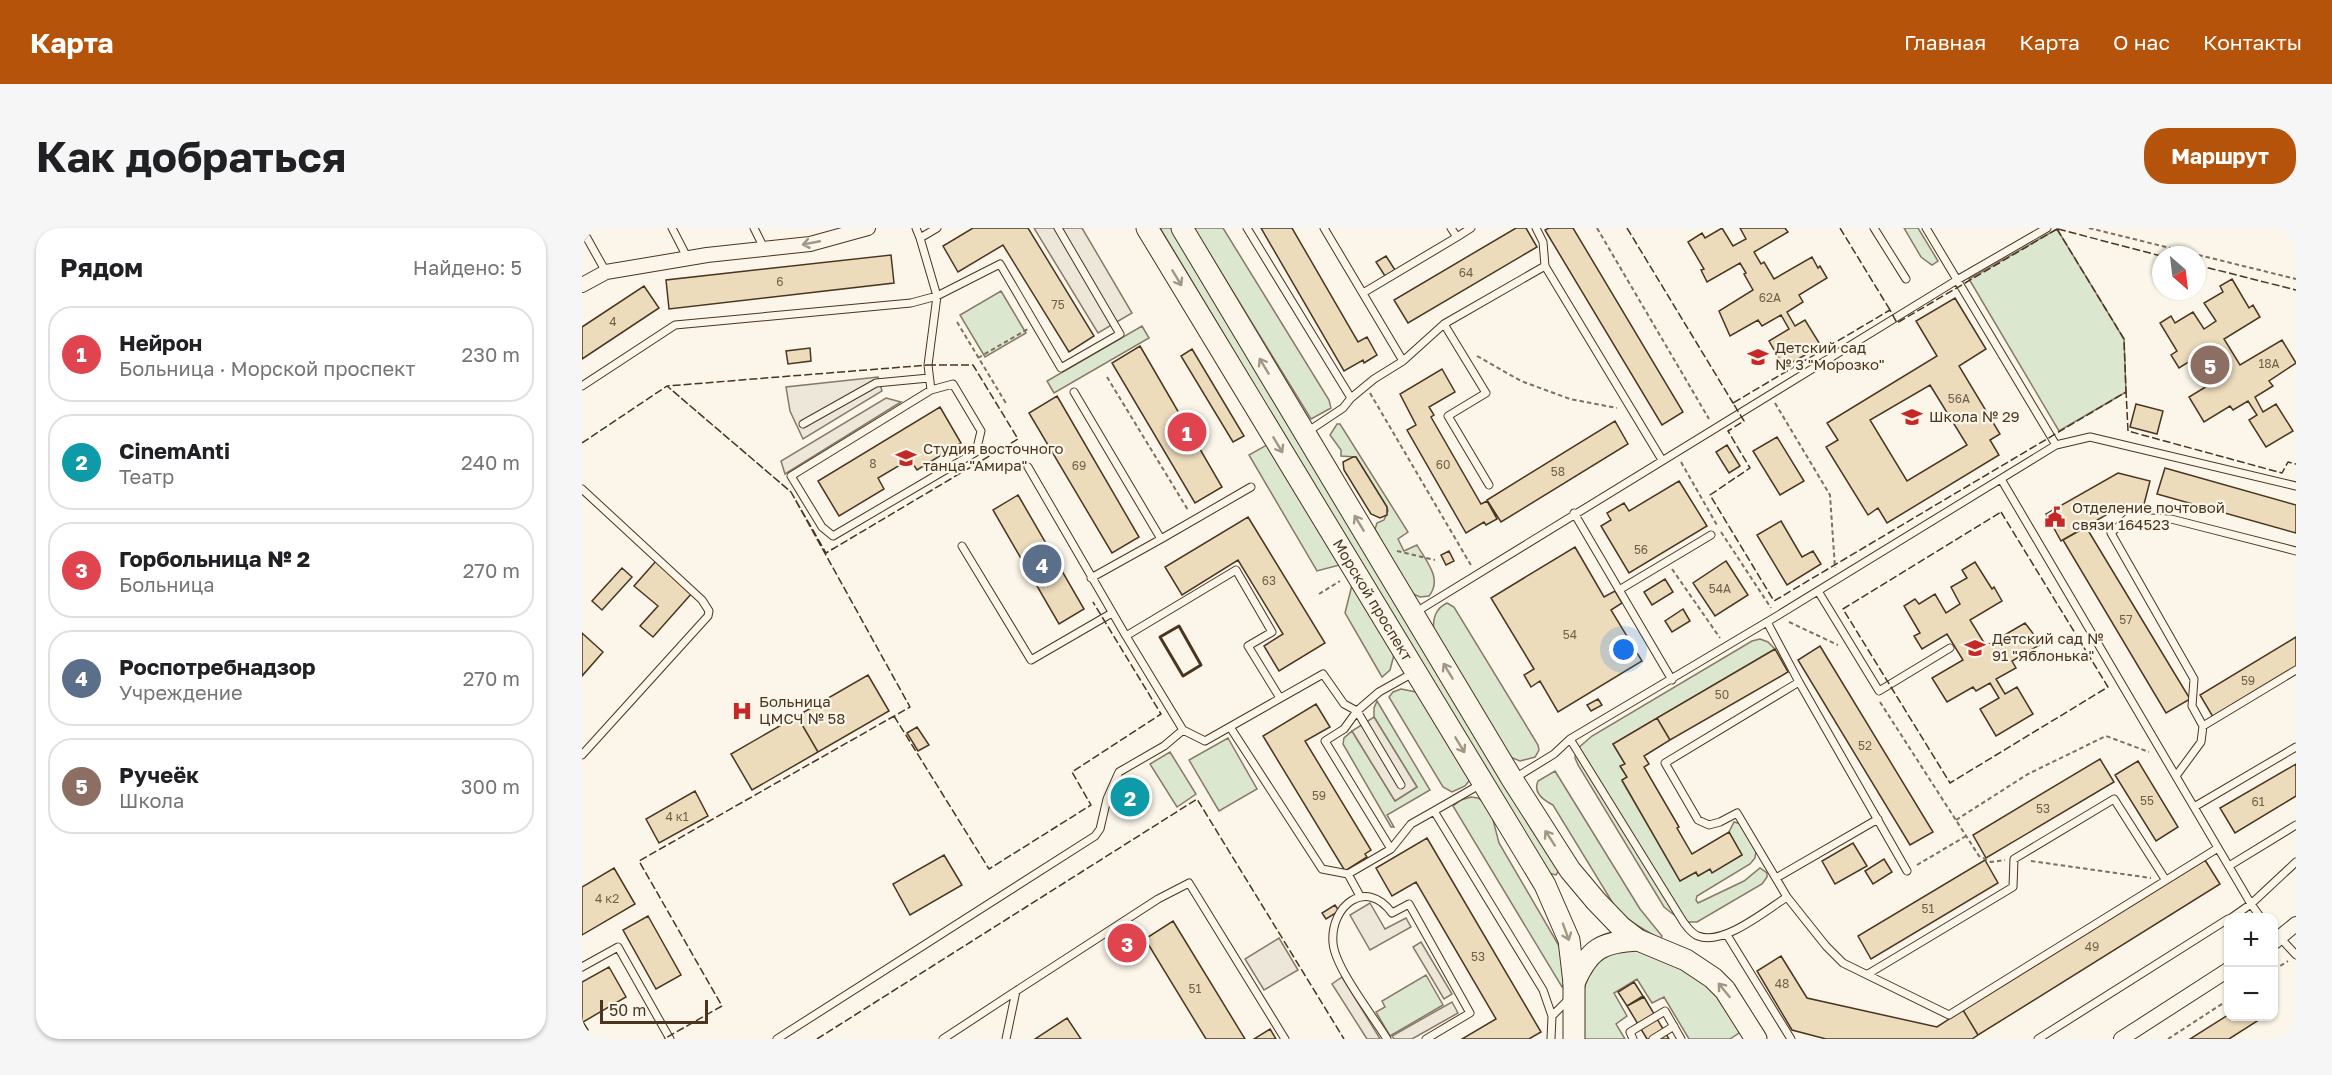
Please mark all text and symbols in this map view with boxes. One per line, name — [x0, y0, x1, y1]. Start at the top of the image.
text: Карта — [30, 26, 114, 59]
text: Главная — [1904, 29, 1986, 55]
text: Карта — [2019, 29, 2080, 55]
text: О нас — [2113, 29, 2170, 55]
text: Контакты — [2203, 29, 2302, 55]
button: Маршрут — [2144, 128, 2296, 184]
text: Как добраться — [36, 131, 346, 181]
one-way arrow — [802, 238, 821, 249]
north arrow — [2152, 246, 2206, 300]
text: Рядом — [60, 252, 143, 283]
text: Найдено: 5 — [413, 255, 522, 279]
house number: 64 — [1459, 265, 1473, 280]
one-way arrow — [1172, 269, 1184, 286]
house number: 6 — [776, 274, 784, 289]
house number: 62А — [1759, 290, 1781, 305]
house number: 75 — [1051, 297, 1065, 312]
house number: 4 — [609, 314, 617, 329]
text: Нейрон — [119, 329, 202, 356]
place label: Детский сад № 3 "Морозко" — [1775, 338, 1885, 373]
text: 1 — [76, 342, 87, 366]
text: 230 m — [462, 342, 520, 366]
pin: 5 — [2190, 342, 2230, 388]
school or university icon: Детский сад № 3 "Морозко" — [1746, 345, 1770, 369]
text: Больница · Морской проспект — [119, 356, 415, 380]
house number: 18А — [2258, 356, 2280, 371]
one-way arrow — [1258, 358, 1270, 375]
house number: 56А — [1948, 391, 1970, 406]
school or university icon: Школа № 29 — [1900, 405, 1924, 429]
place label: Школа № 29 — [1929, 407, 2020, 425]
pin: 1 — [1168, 410, 1206, 454]
one-way arrow — [1273, 436, 1285, 453]
text: CinemAnti — [119, 437, 230, 464]
place label: Студия восточного танца "Амира" — [923, 439, 1063, 474]
school or university icon: Студия восточного танца "Амира" — [894, 446, 918, 470]
text: 2 — [75, 450, 88, 474]
text: 240 m — [461, 450, 520, 474]
house number: 8 — [869, 456, 877, 471]
house number: 60 — [1436, 457, 1450, 472]
house number: 69 — [1072, 458, 1086, 473]
text: Театр — [119, 464, 174, 488]
house number: 58 — [1551, 464, 1565, 479]
place label: Отделение почтовой связи 164523 — [2072, 498, 2225, 533]
public building icon: Отделение почтовой связи 164523 — [2043, 505, 2067, 529]
one-way arrow — [1353, 515, 1365, 532]
street label: Морской проспект — [1330, 536, 1417, 664]
pin: 4 — [1022, 542, 1062, 586]
house number: 56 — [1634, 542, 1648, 557]
text: Горбольница № 2 — [119, 545, 310, 572]
text: 3 — [75, 558, 88, 582]
text: 270 m — [463, 558, 520, 582]
text: Больница — [119, 572, 215, 596]
house number: 63 — [1262, 573, 1276, 588]
house number: 54А — [1709, 581, 1731, 596]
house number: 57 — [2119, 612, 2133, 627]
house number: 54 — [1563, 627, 1577, 642]
place label: Детский сад № 91 "Яблонька" — [1992, 629, 2103, 664]
your location — [1609, 635, 1638, 664]
school or university icon: Детский сад № 91 "Яблонька" — [1963, 636, 1987, 660]
text: Роспотребнадзор — [119, 653, 316, 680]
one-way arrow — [1442, 663, 1454, 680]
text: 4 — [75, 666, 88, 690]
text: 270 m — [463, 666, 520, 690]
house number: 59 — [2241, 673, 2255, 688]
text: Учреждение — [119, 680, 243, 704]
house number: 50 — [1715, 687, 1729, 702]
place label: Больница ЦМСЧ № 58 — [759, 692, 845, 727]
hospital icon: Больница ЦМСЧ № 58 — [730, 699, 754, 723]
one-way arrow — [1454, 736, 1466, 753]
house number: 52 — [1858, 738, 1872, 753]
text: Ручеёк — [119, 761, 199, 788]
text: 5 — [75, 774, 88, 798]
text: 300 m — [461, 774, 520, 798]
pin: 2 — [1110, 774, 1150, 820]
text: Школа — [119, 788, 184, 812]
house number: 59 — [1312, 788, 1326, 803]
house number: 55 — [2140, 793, 2154, 808]
house number: 61 — [2251, 794, 2265, 809]
house number: 53 — [2036, 801, 2050, 816]
house number: 4 к1 — [665, 809, 689, 824]
one-way arrow — [1543, 830, 1555, 847]
house number: 4 к2 — [595, 891, 619, 906]
house number: 51 — [1922, 901, 1935, 916]
map controls — [2224, 913, 2278, 1021]
button: + — [2224, 913, 2278, 967]
pin: 3 — [1108, 920, 1146, 966]
one-way arrow — [1561, 922, 1572, 941]
house number: 49 — [2085, 939, 2099, 954]
house number: 53 — [1471, 949, 1485, 964]
button: − — [2224, 967, 2278, 1021]
house number: 48 — [1775, 976, 1789, 991]
house number: 51 — [1189, 981, 1202, 996]
one-way arrow — [1717, 982, 1730, 998]
scale bar — [600, 997, 708, 1024]
text: 50 m — [609, 1000, 646, 1020]

